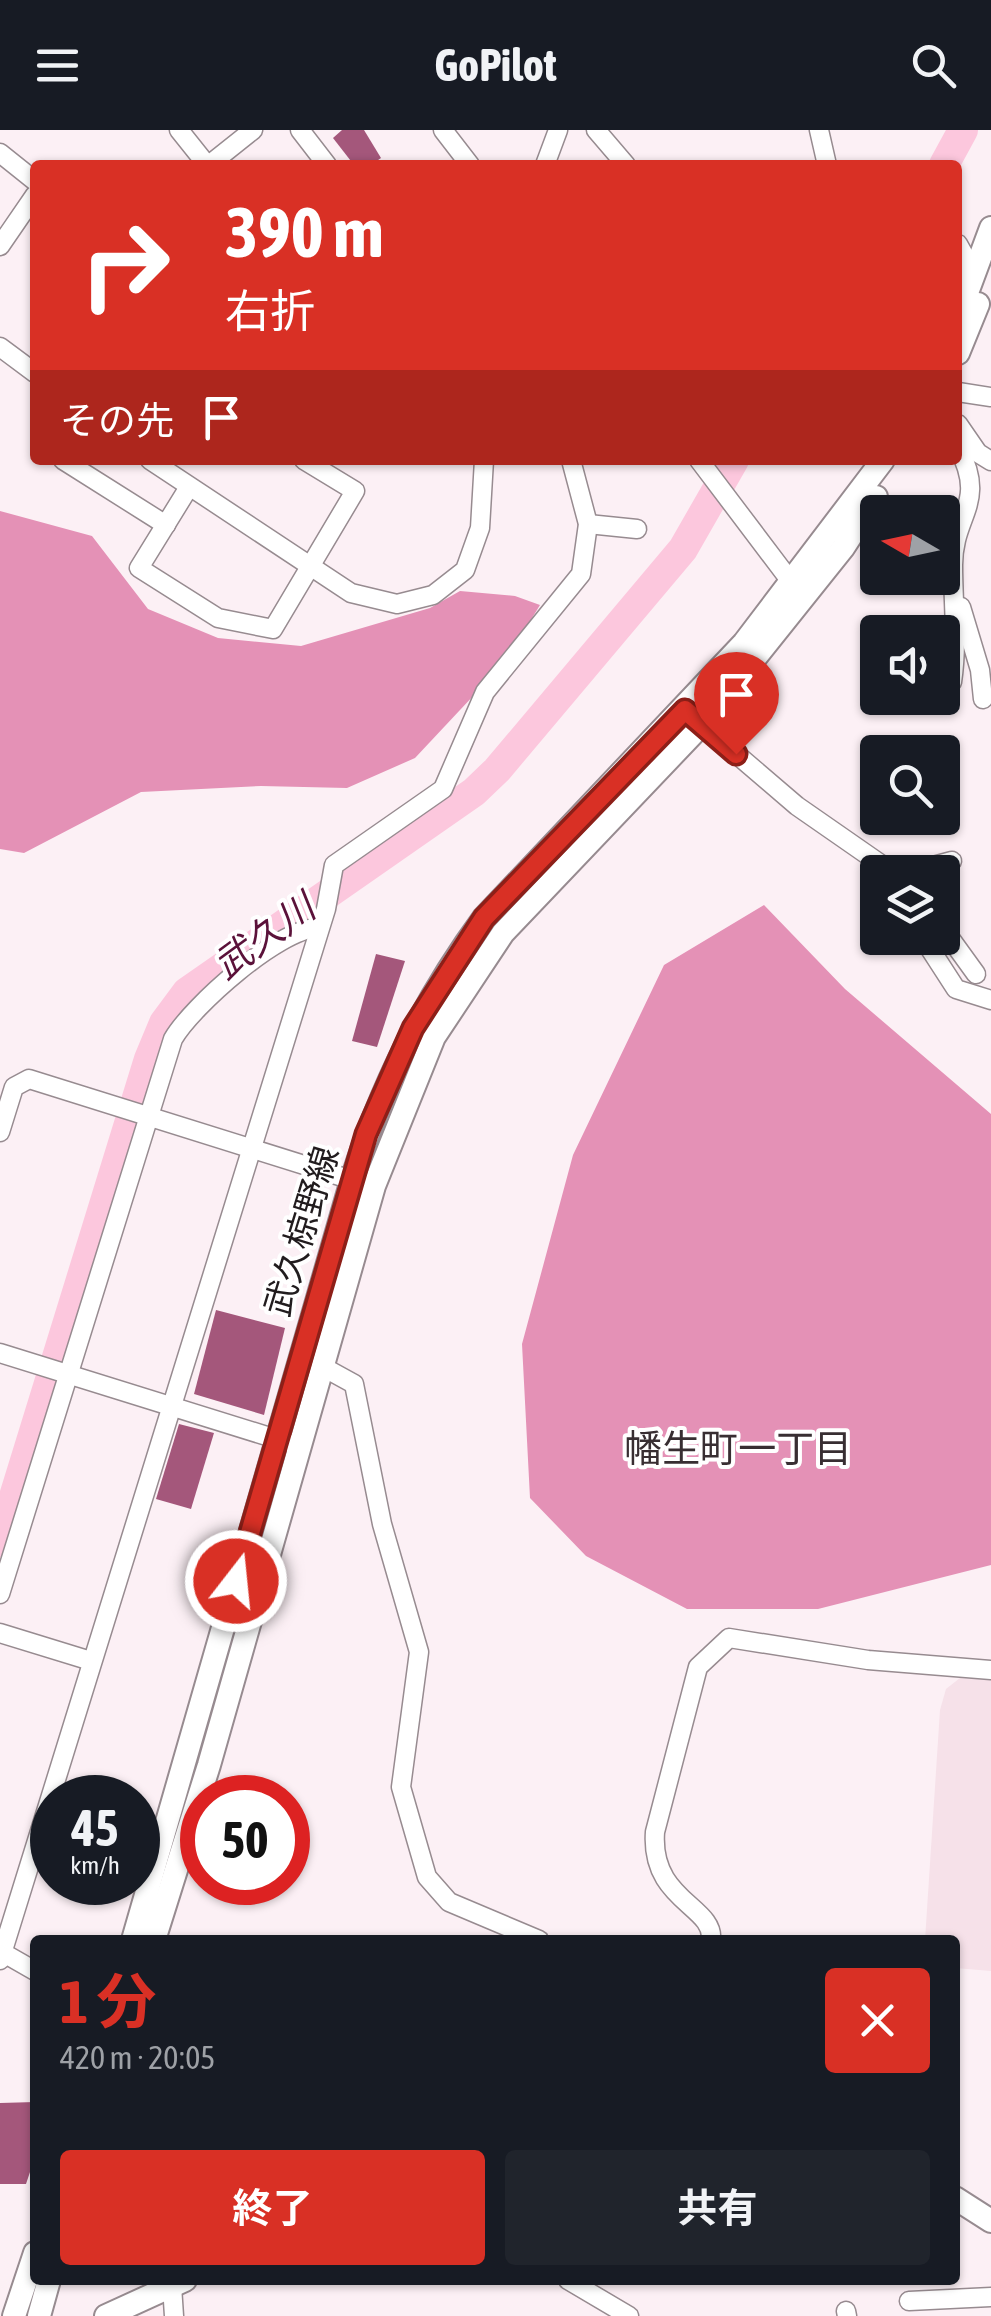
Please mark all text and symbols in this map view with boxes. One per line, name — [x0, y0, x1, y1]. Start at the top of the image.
icon: menu — [30, 38, 85, 93]
icon: search — [906, 38, 961, 93]
text: GoPilot — [434, 39, 557, 91]
text: 390 m — [225, 192, 384, 272]
icon: right — [60, 200, 190, 330]
text: 右折 — [225, 285, 315, 337]
icon: arrive — [194, 390, 249, 445]
text: その先 — [60, 399, 174, 442]
north arrow — [860, 495, 960, 595]
map controls — [860, 495, 960, 955]
button: sound — [860, 615, 960, 715]
pin — [694, 652, 779, 755]
icon: arrive — [709, 667, 764, 722]
button: search — [860, 735, 960, 835]
button: layers — [860, 855, 960, 955]
water label: 武久川 — [205, 883, 326, 987]
street label: 武久椋野線 — [256, 1141, 346, 1321]
district label: 幡生町一丁目 — [624, 1427, 852, 1470]
position arrow — [184, 1529, 288, 1633]
speed limit sign: 50 — [180, 1775, 310, 1905]
text: 45 — [71, 1799, 118, 1857]
text: km/h — [70, 1851, 120, 1879]
text: 1 分 — [60, 1967, 156, 2036]
button: close — [825, 1968, 930, 2073]
text: 420 m · 20:05 — [60, 2039, 215, 2076]
button: 終了 — [60, 2150, 485, 2265]
button: 共有 — [505, 2150, 930, 2265]

